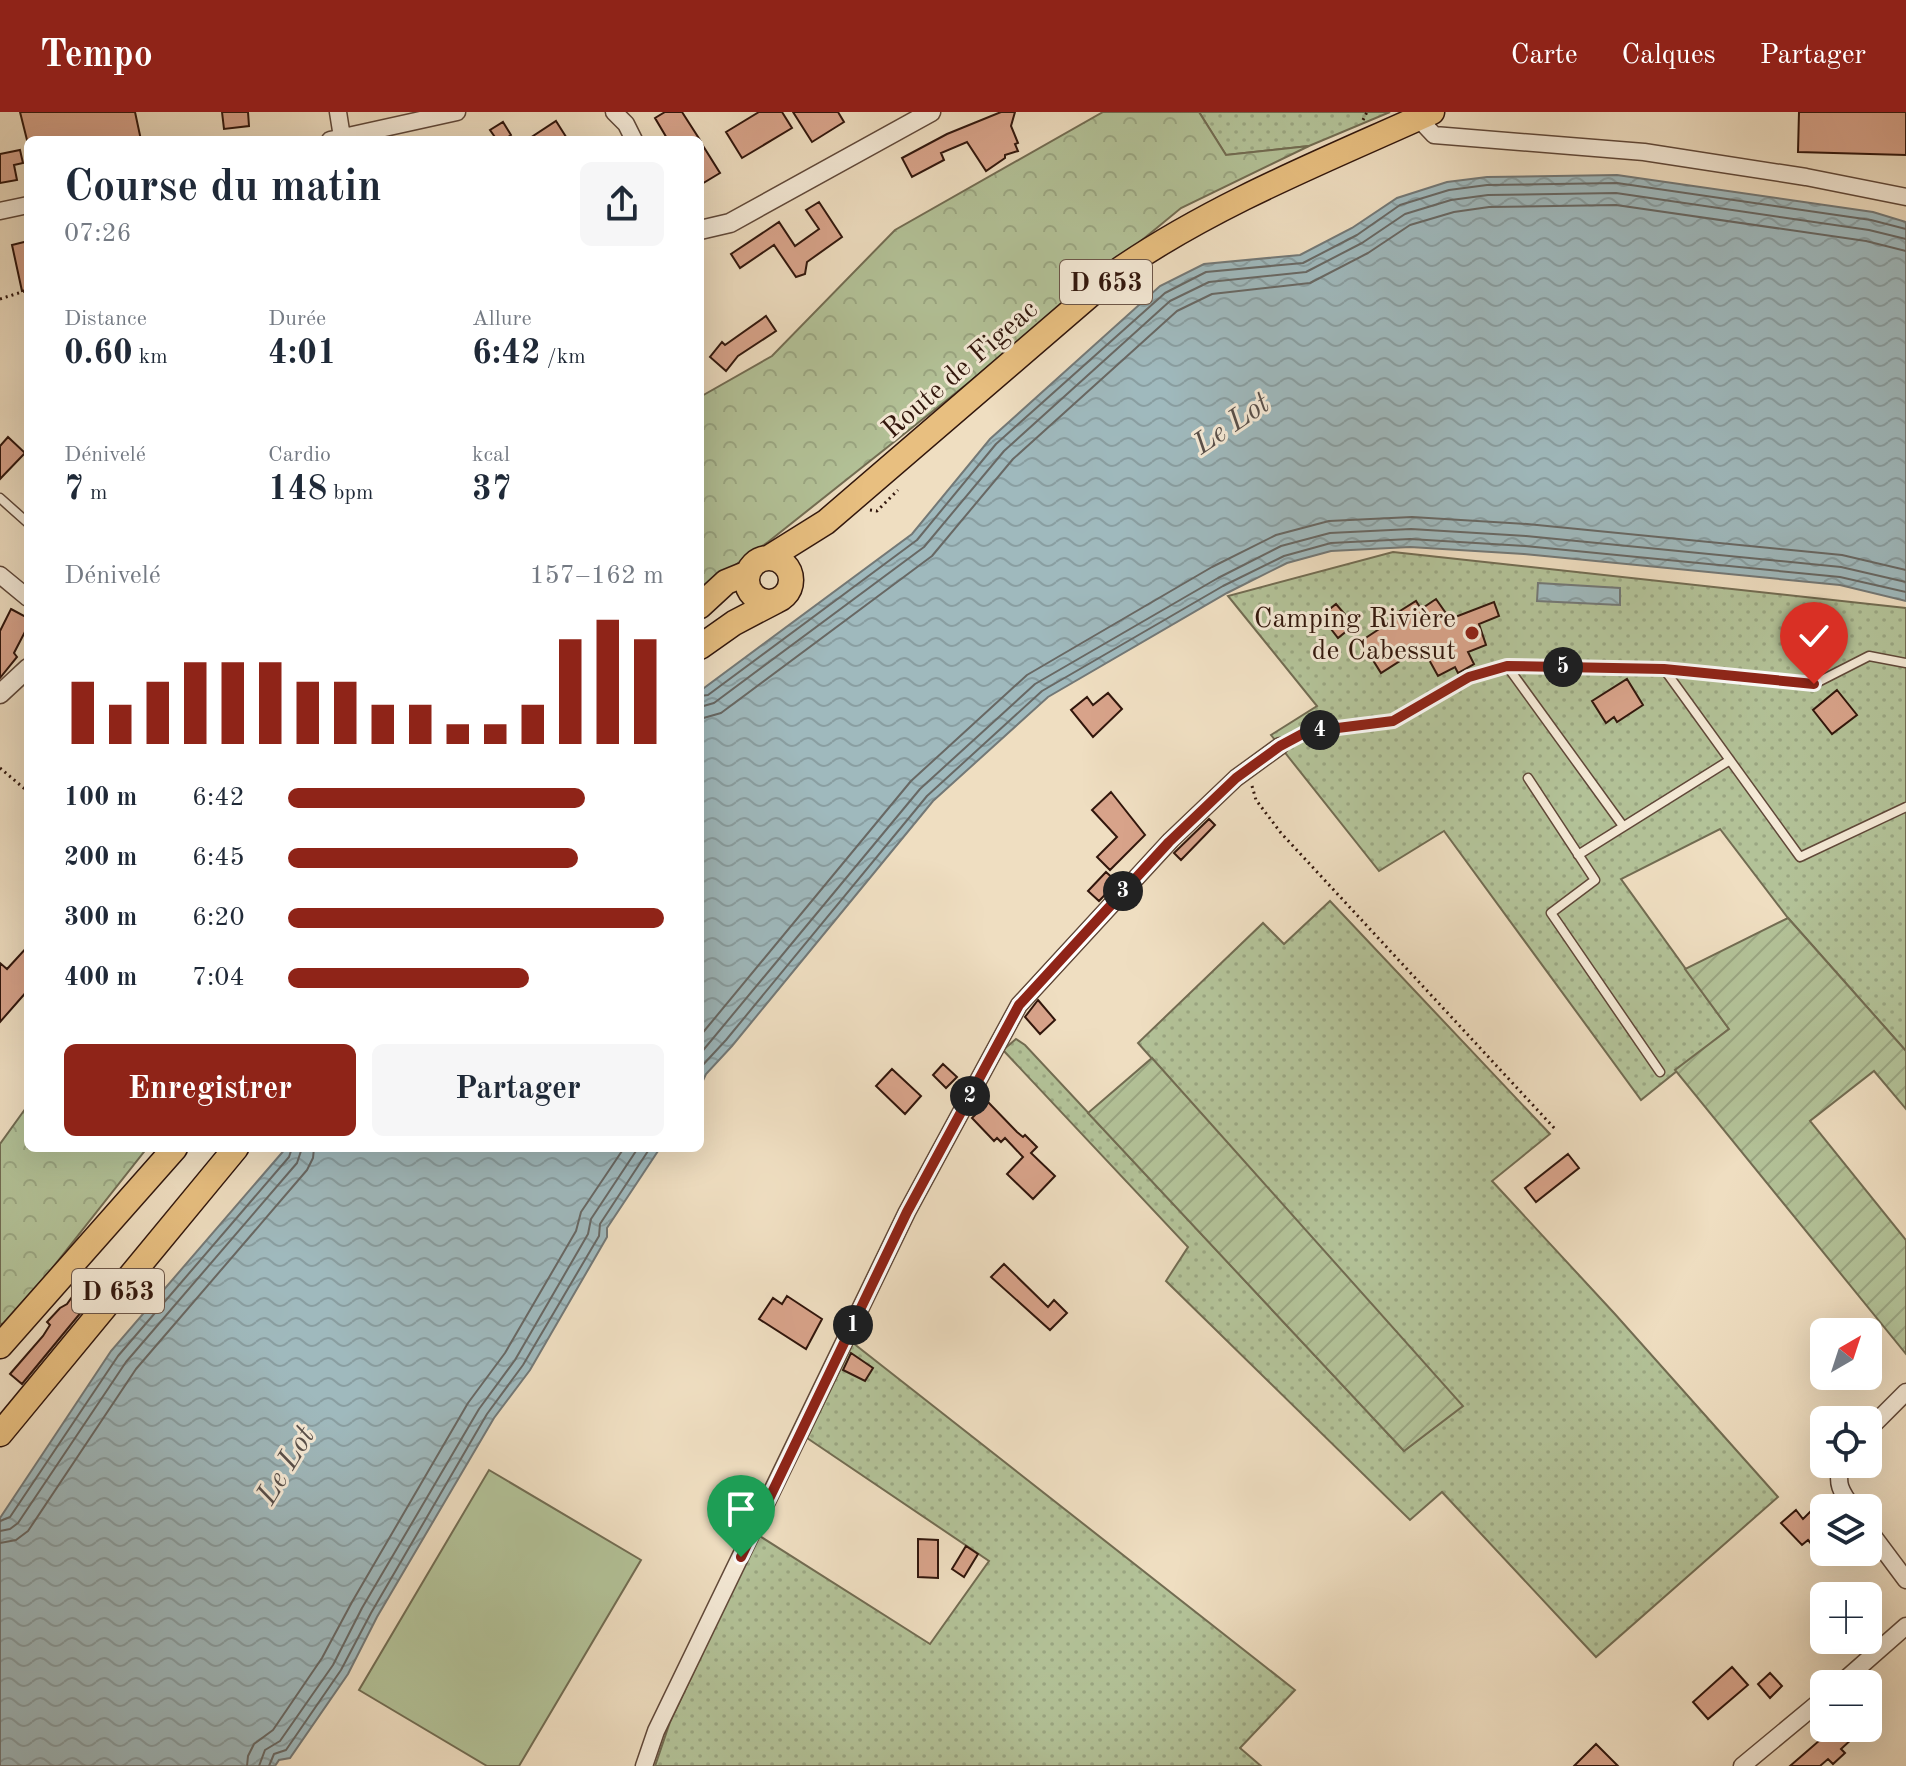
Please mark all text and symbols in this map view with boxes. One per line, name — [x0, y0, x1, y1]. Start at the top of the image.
text: Tempo — [40, 37, 153, 75]
text: Carte — [1511, 42, 1578, 70]
text: Calques — [1622, 42, 1716, 70]
text: Partager — [1760, 42, 1866, 70]
button: share — [580, 162, 664, 246]
text: Course du matin — [64, 166, 382, 210]
text: 07:26 — [64, 221, 132, 247]
road number: D 653 — [1060, 260, 1152, 304]
street label: Route de Figeac — [878, 296, 1044, 445]
text: Distance — [64, 308, 147, 330]
text: Durée — [268, 308, 326, 330]
text: Allure — [472, 308, 532, 330]
text: 0.60 — [64, 337, 133, 371]
text: 4:01 — [268, 337, 337, 371]
text: 6:42 — [472, 337, 541, 371]
text: km — [133, 346, 168, 368]
text: /km — [541, 346, 586, 368]
water label: Le Lot — [1188, 388, 1276, 461]
text: Dénivelé — [64, 444, 146, 466]
text: Cardio — [268, 444, 331, 466]
text: kcal — [472, 444, 510, 466]
text: 7 — [64, 473, 84, 507]
text: 148 — [268, 473, 327, 507]
text: 37 — [472, 473, 511, 507]
text: m — [84, 482, 107, 504]
text: bpm — [327, 482, 373, 504]
text: Dénivelé — [64, 563, 161, 589]
text: 157–162 m — [529, 563, 664, 589]
pin — [1780, 602, 1848, 684]
place label: Camping Rivière de Cabessut — [1254, 606, 1456, 666]
icon: check — [1792, 614, 1836, 658]
marker: Camping Rivière de Cabessut — [1463, 624, 1481, 642]
pin: 5 — [1543, 647, 1583, 687]
text: 5 — [1557, 656, 1569, 678]
pin: 4 — [1300, 710, 1340, 750]
text: 4 — [1314, 719, 1326, 741]
text: 100 m — [64, 785, 137, 811]
text: 6:42 — [192, 785, 245, 811]
text: 200 m — [64, 845, 137, 871]
text: 6:45 — [192, 845, 245, 871]
pin: 3 — [1103, 871, 1143, 911]
text: 3 — [1117, 880, 1129, 902]
text: 300 m — [64, 905, 137, 931]
text: 6:20 — [192, 905, 245, 931]
text: 400 m — [64, 965, 137, 991]
text: 7:04 — [192, 965, 245, 991]
button: Enregistrer — [64, 1044, 356, 1136]
button: Partager — [372, 1044, 664, 1136]
pin: 2 — [950, 1076, 990, 1116]
text: 2 — [964, 1085, 976, 1107]
road number: D 653 — [72, 1269, 164, 1313]
pin: 1 — [833, 1305, 873, 1345]
text: 1 — [847, 1314, 859, 1336]
north arrow — [1810, 1318, 1882, 1390]
map controls — [1810, 1318, 1882, 1742]
button: locate — [1810, 1406, 1882, 1478]
water label: Le Lot — [251, 1422, 322, 1511]
pin — [707, 1475, 775, 1557]
icon: arrive — [719, 1487, 763, 1531]
button: layers — [1810, 1494, 1882, 1566]
button: + — [1810, 1582, 1882, 1654]
button: − — [1810, 1670, 1882, 1742]

